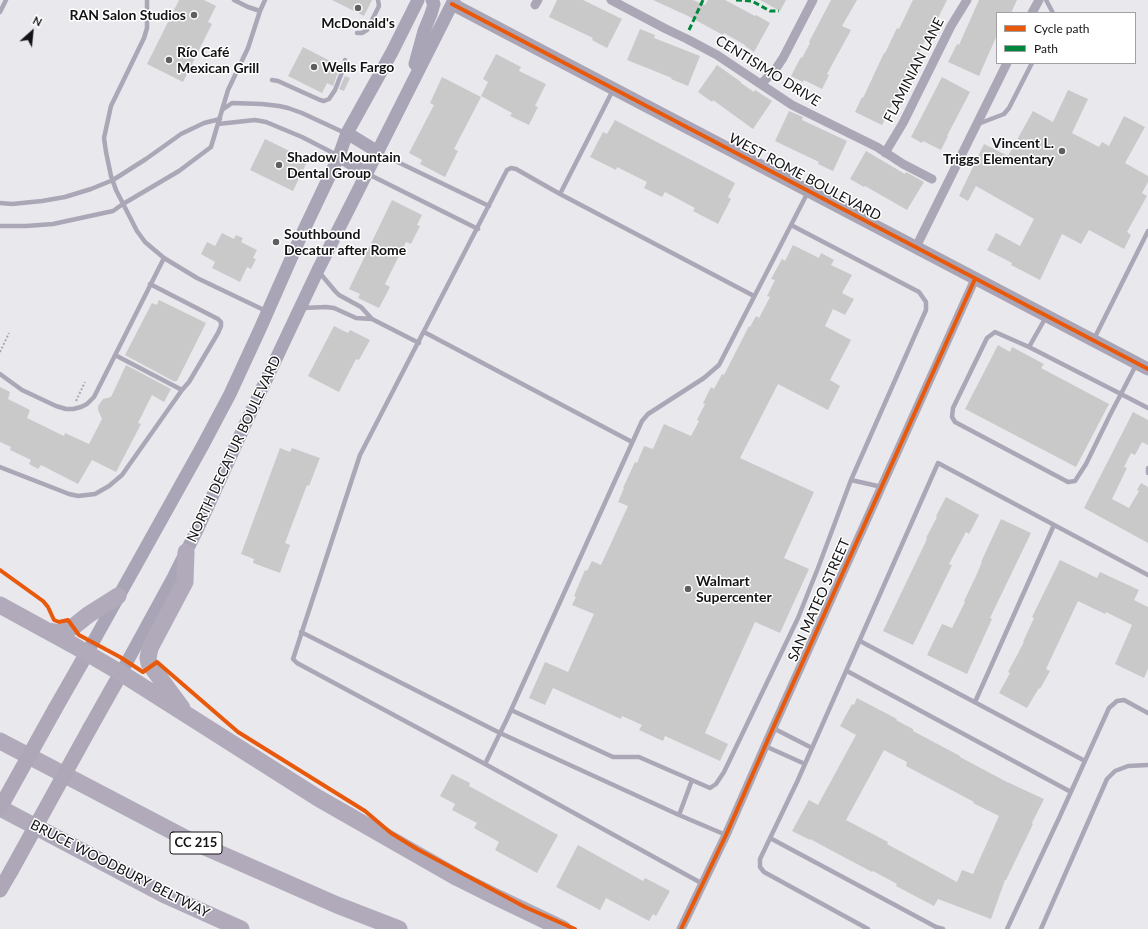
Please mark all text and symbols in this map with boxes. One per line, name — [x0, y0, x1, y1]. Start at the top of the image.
marker: McDonald's — [353, 3, 363, 13]
place label: RAN Salon Studios — [69, 7, 186, 23]
marker: RAN Salon Studios — [189, 10, 199, 20]
north arrow — [12, 12, 52, 52]
legend — [996, 12, 1136, 64]
text: N — [31, 13, 44, 29]
place label: McDonald's — [321, 15, 395, 31]
street label: FLAMINIAN LANE — [880, 15, 948, 125]
text: Cycle path — [1034, 21, 1089, 36]
street label: CENTISIMO DRIVE — [712, 32, 824, 110]
text: Path — [1034, 41, 1058, 56]
place label: Río Café Mexican Grill — [177, 44, 259, 76]
marker: Río Café Mexican Grill — [164, 55, 174, 65]
place label: Wells Fargo — [322, 59, 394, 75]
marker: Wells Fargo — [309, 62, 319, 72]
street label: WEST ROME BOULEVARD — [726, 130, 884, 224]
place label: Vincent L. Triggs Elementary — [943, 135, 1054, 168]
marker: Vincent L. Triggs Elementary — [1057, 146, 1067, 156]
place label: Shadow Mountain Dental Group — [287, 149, 401, 182]
marker: Shadow Mountain Dental Group — [274, 160, 284, 170]
place label: Southbound Decatur after Rome — [284, 226, 406, 258]
marker: Southbound Decatur after Rome — [271, 237, 281, 247]
street label: NORTH DECATUR BOULEVARD — [183, 353, 285, 545]
street label: SAN MATEO STREET — [784, 536, 854, 664]
place label: Walmart Supercenter — [696, 573, 772, 606]
marker: Walmart Supercenter — [683, 584, 693, 594]
street label: BRUCE WOODBURY BELTWAY — [28, 816, 212, 922]
road number: CC 215 — [170, 832, 222, 854]

